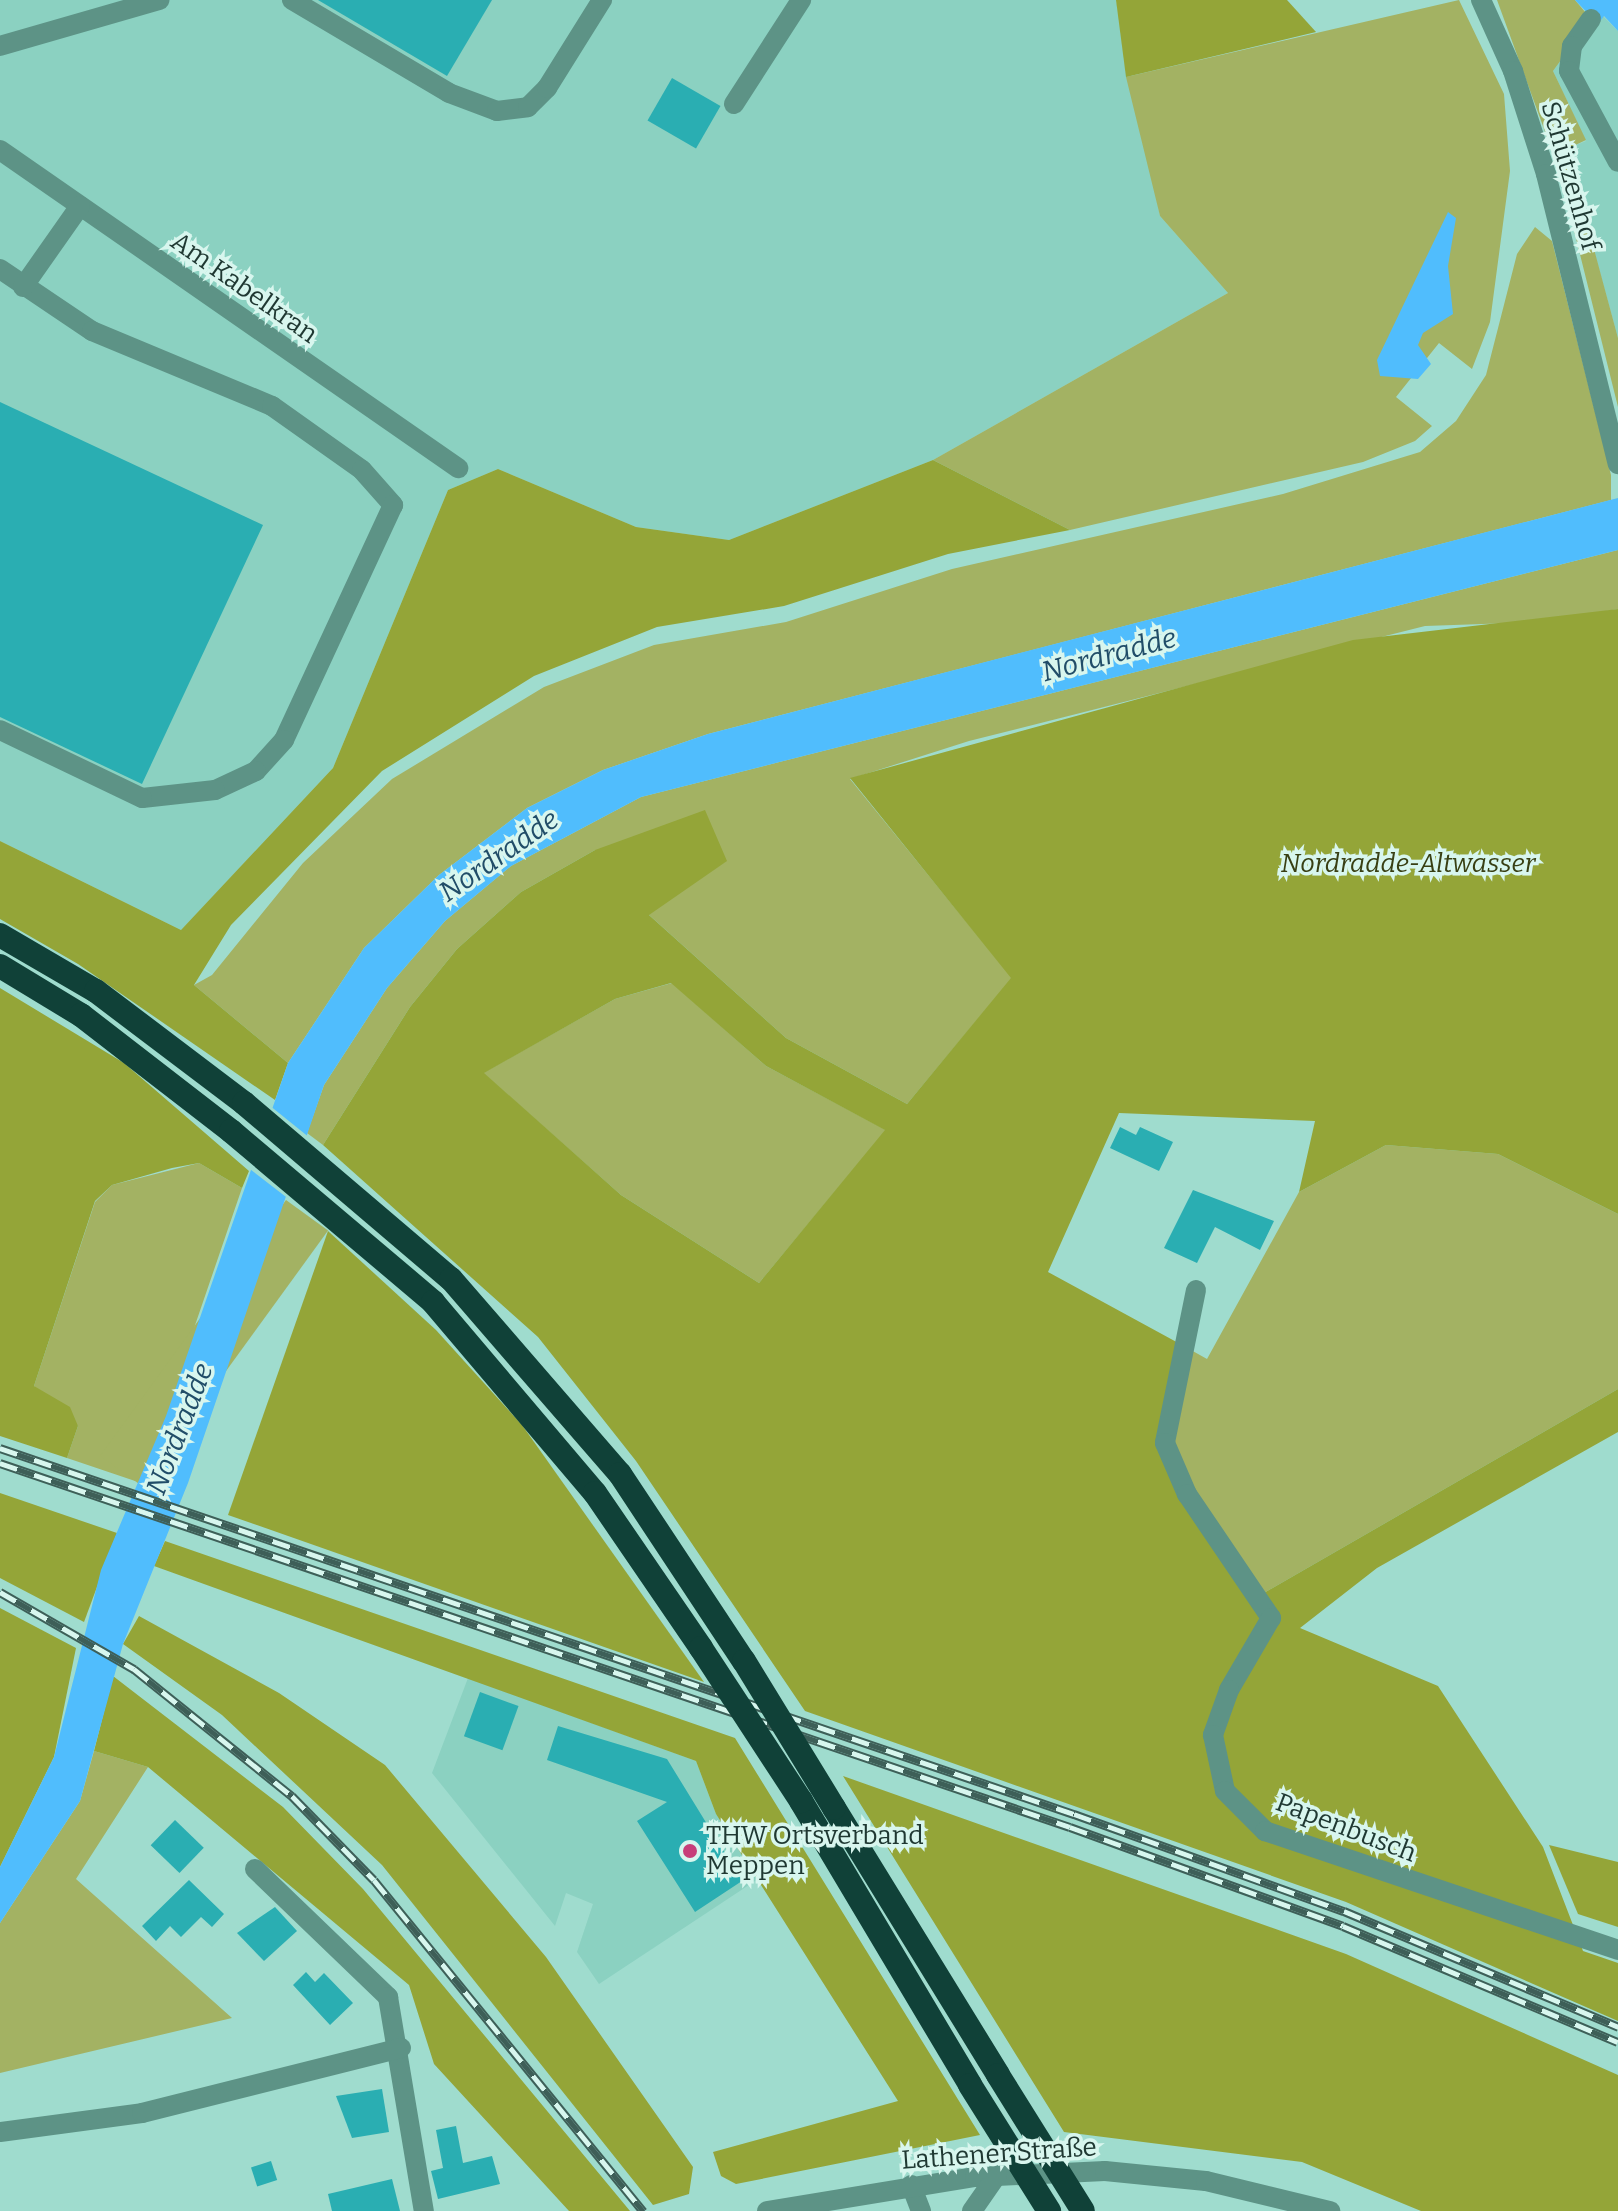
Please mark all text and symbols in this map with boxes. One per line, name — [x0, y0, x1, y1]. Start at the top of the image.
street label: Schützenhof — [1534, 98, 1606, 254]
street label: Am Kabelkran — [165, 226, 323, 350]
water label: Nordradde — [1038, 621, 1180, 689]
water label: Nordradde — [433, 803, 565, 909]
park label: Nordradde-Altwasser — [1281, 848, 1535, 880]
water label: Nordradde — [140, 1359, 220, 1499]
street label: Papenbusch — [1271, 1787, 1421, 1869]
place label: THW Ortsverband Meppen — [706, 1820, 924, 1882]
marker: THW Ortsverband Meppen — [681, 1842, 699, 1860]
street label: Lathener Straße — [900, 2132, 1098, 2176]

